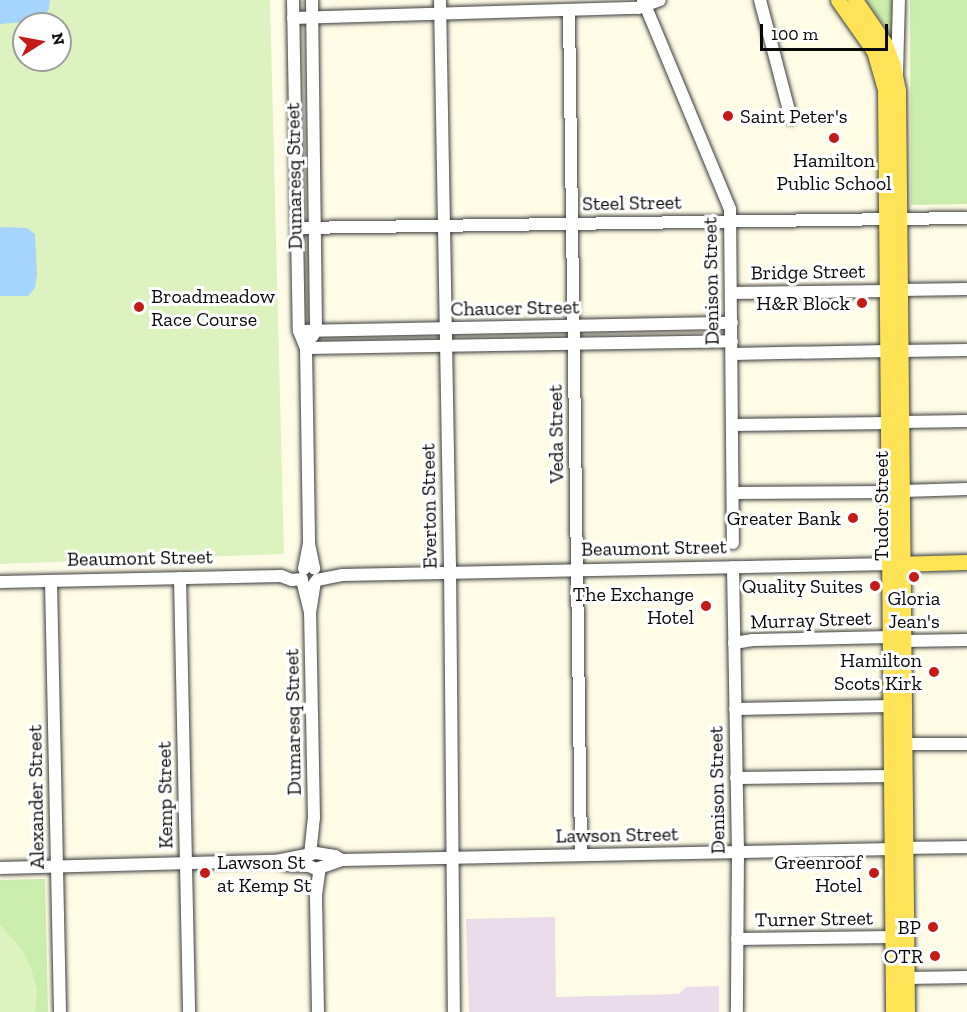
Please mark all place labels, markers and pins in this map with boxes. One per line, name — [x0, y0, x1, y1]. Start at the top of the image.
place label: Saint Peter's — [740, 104, 848, 128]
marker: Saint Peter's — [721, 109, 735, 123]
marker: Hamilton Public School — [827, 131, 841, 145]
place label: Hamilton Public School — [776, 148, 892, 195]
place label: Broadmeadow Race Course — [151, 284, 275, 331]
place label: H&R Block — [756, 291, 850, 315]
marker: H&R Block — [855, 296, 869, 310]
marker: Broadmeadow Race Course — [132, 300, 146, 314]
place label: Greater Bank — [726, 506, 841, 530]
marker: Greater Bank — [846, 511, 860, 525]
marker: Gloria Jean's — [907, 570, 921, 584]
place label: Quality Suites — [741, 574, 863, 598]
marker: Quality Suites — [868, 579, 882, 593]
place label: The Exchange Hotel — [573, 582, 694, 629]
place label: Gloria Jean's — [887, 586, 941, 633]
marker: The Exchange Hotel — [699, 599, 713, 613]
place label: Hamilton Scots Kirk — [834, 648, 922, 695]
marker: Hamilton Scots Kirk — [927, 665, 941, 679]
place label: Lawson St at Kemp St — [217, 850, 311, 897]
place label: Greenroof Hotel — [774, 850, 862, 897]
marker: Lawson St at Kemp St — [198, 866, 212, 880]
marker: Greenroof Hotel — [867, 866, 881, 880]
place label: BP — [897, 915, 921, 939]
marker: BP — [926, 920, 940, 934]
place label: OTR — [884, 944, 923, 968]
marker: OTR — [928, 949, 942, 963]

